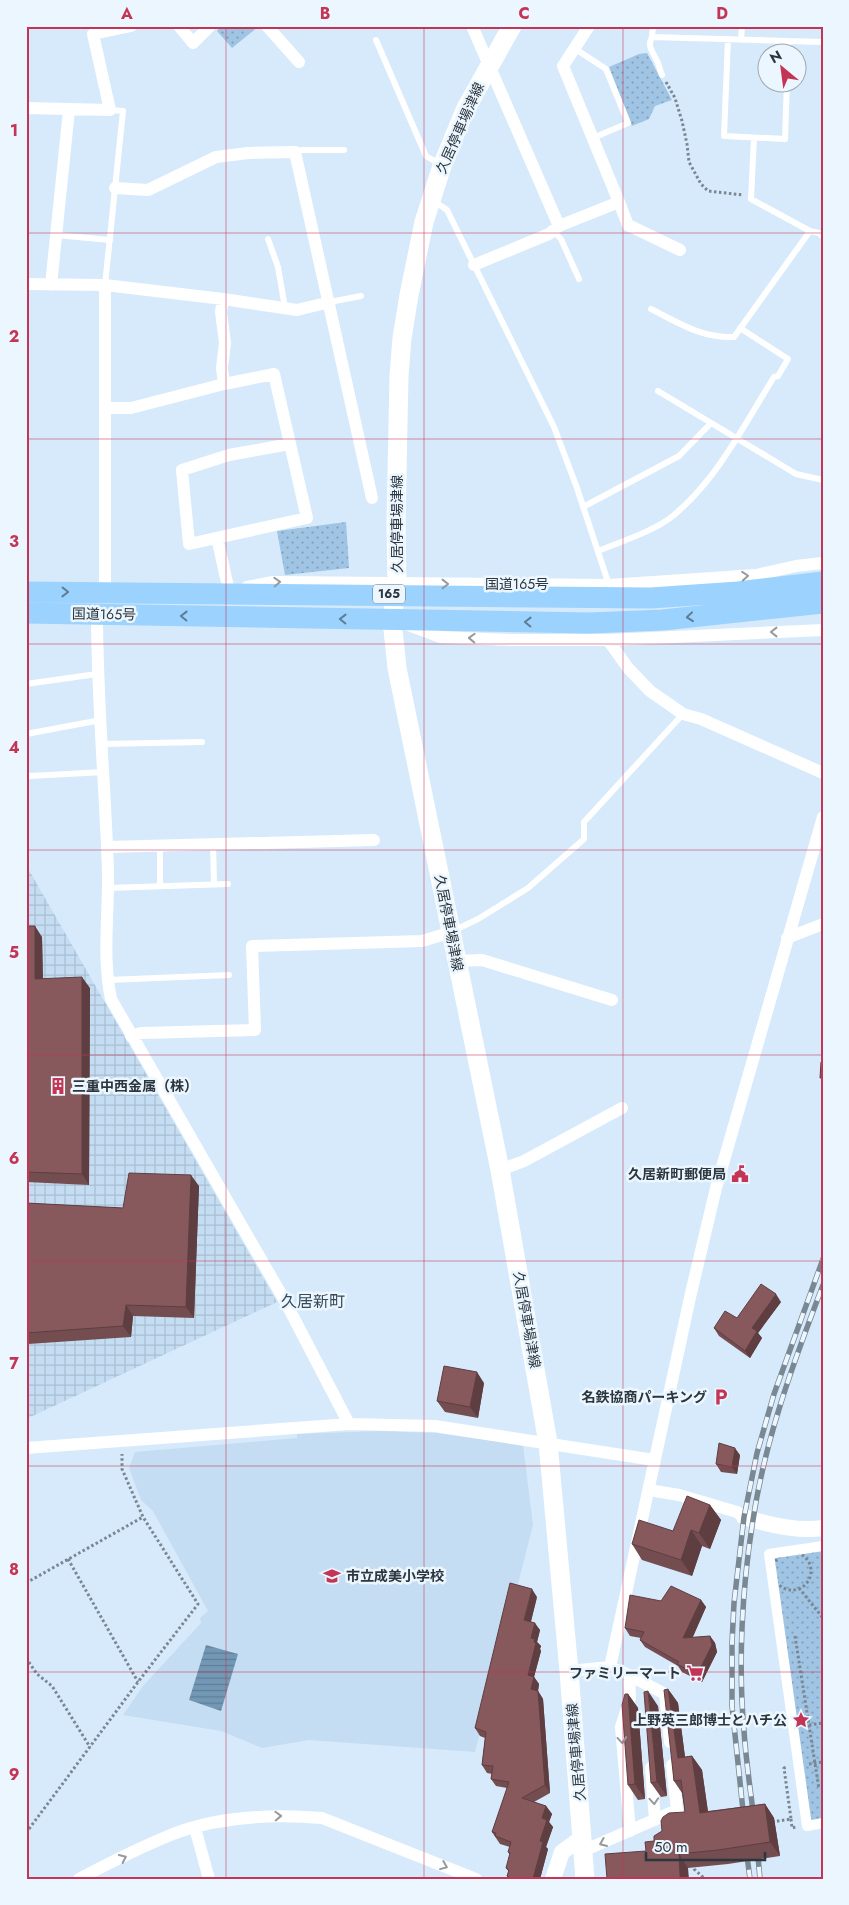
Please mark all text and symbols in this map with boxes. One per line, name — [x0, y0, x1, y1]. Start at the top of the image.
text: A — [120, 2, 133, 25]
text: B — [320, 2, 330, 25]
text: C — [518, 2, 530, 25]
text: D — [716, 2, 728, 25]
north arrow — [756, 42, 806, 92]
text: N — [766, 45, 785, 68]
street label: 久居停車場津線 — [431, 79, 489, 177]
text: 1 — [10, 119, 18, 142]
text: 2 — [9, 325, 19, 348]
street label: 久居停車場津線 — [387, 475, 407, 573]
text: 3 — [9, 530, 19, 553]
one-way arrow — [741, 571, 749, 582]
street label: 国道165号 — [485, 574, 549, 594]
one-way arrow — [273, 577, 281, 588]
one-way arrow — [442, 579, 450, 589]
road number: 165 — [373, 584, 405, 604]
one-way arrow — [62, 587, 70, 597]
street label: 国道165号 — [72, 603, 136, 625]
one-way arrow — [179, 611, 187, 621]
one-way arrow — [686, 611, 694, 622]
one-way arrow — [339, 614, 347, 624]
one-way arrow — [524, 616, 532, 627]
one-way arrow — [770, 627, 778, 637]
one-way arrow — [468, 633, 476, 643]
text: 4 — [8, 736, 20, 759]
street label: 久居停車場津線 — [430, 873, 468, 973]
text: 5 — [9, 941, 19, 964]
building icon: 三重中西金属（株） — [48, 1076, 68, 1096]
place label: 三重中西金属（株） — [72, 1076, 198, 1096]
text: 6 — [9, 1147, 19, 1170]
place label: 久居新町郵便局 — [628, 1164, 726, 1184]
public building icon: 久居新町郵便局 — [730, 1164, 750, 1184]
street label: 久居停車場津線 — [509, 1270, 545, 1370]
district label: 久居新町 — [281, 1290, 345, 1313]
text: 7 — [9, 1352, 19, 1375]
place label: 名鉄協商パーキング — [581, 1387, 707, 1407]
parking icon: 名鉄協商パーキング — [711, 1387, 731, 1407]
text: 8 — [9, 1558, 19, 1581]
school or university icon: 市立成美小学校 — [322, 1566, 342, 1586]
place label: 市立成美小学校 — [346, 1566, 444, 1586]
place label: ファミリーマート — [569, 1663, 681, 1683]
supermarket icon: ファミリーマート — [685, 1663, 705, 1683]
street label: 久居停車場津線 — [562, 1702, 590, 1802]
place label: 上野英三郎博士とハチ公 — [633, 1710, 787, 1730]
place icon: 上野英三郎博士とハチ公 — [791, 1710, 811, 1730]
one-way arrow — [616, 1736, 627, 1744]
text: 9 — [9, 1763, 19, 1786]
one-way arrow — [648, 1797, 659, 1805]
one-way arrow — [274, 1811, 282, 1822]
scale bar — [646, 1830, 765, 1862]
one-way arrow — [599, 1836, 608, 1847]
text: 50 m — [654, 1836, 688, 1858]
one-way arrow — [118, 1853, 127, 1864]
one-way arrow — [439, 1859, 448, 1870]

